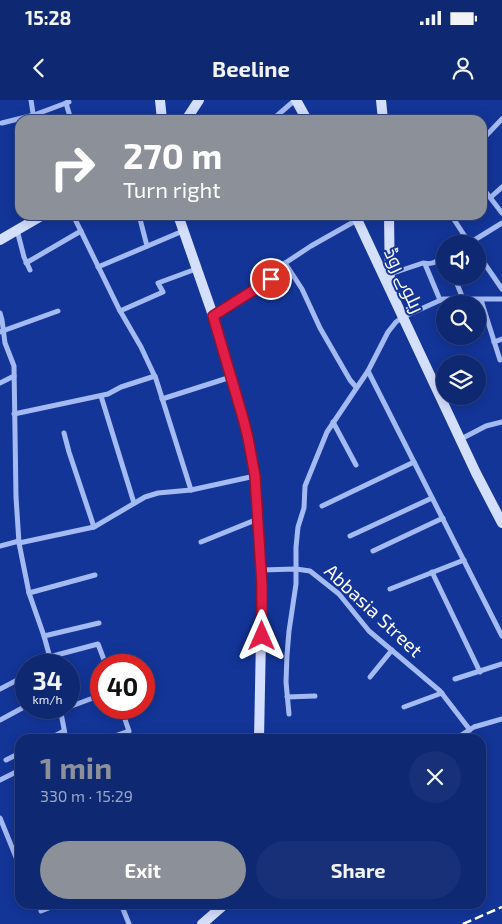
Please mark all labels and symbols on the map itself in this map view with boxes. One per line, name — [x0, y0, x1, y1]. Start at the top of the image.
street label: ریلوے روڈ — [379, 244, 430, 317]
pin — [250, 258, 292, 300]
street label: Abbasia Street — [320, 559, 428, 661]
position arrow — [235, 609, 287, 661]
speed limit sign: 40 — [90, 654, 155, 719]

